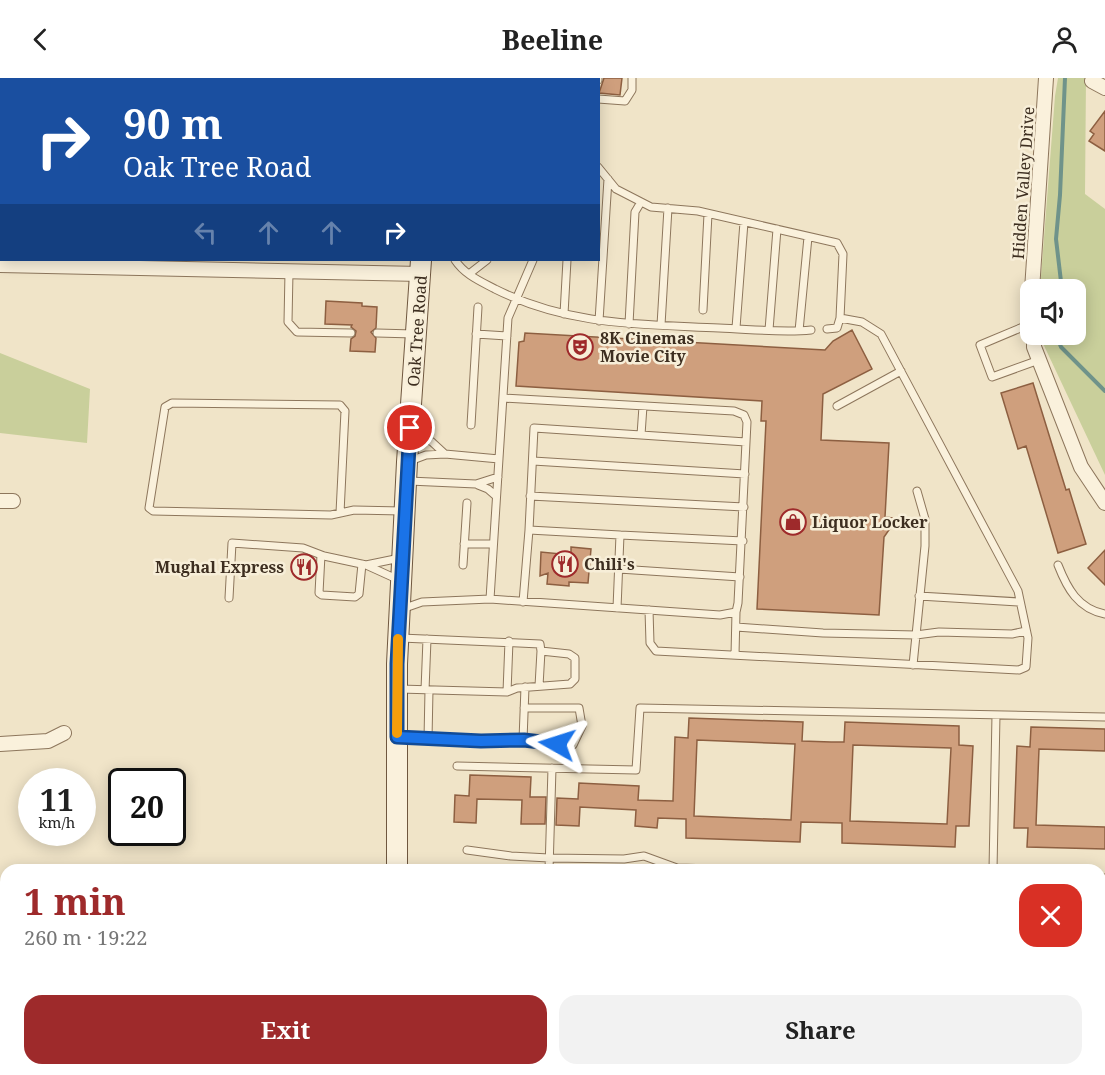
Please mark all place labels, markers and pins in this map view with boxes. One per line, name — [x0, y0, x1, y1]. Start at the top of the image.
place label: 8K Cinemas Movie City — [600, 327, 694, 367]
theatre icon: 8K Cinemas Movie City — [565, 332, 595, 362]
pin — [384, 402, 435, 453]
shop icon: Liquor Locker — [778, 507, 808, 537]
place label: Liquor Locker — [812, 511, 928, 533]
restaurant icon: Chili's — [550, 549, 580, 579]
restaurant icon: Mughal Express — [289, 552, 319, 582]
place label: Chili's — [584, 553, 635, 575]
place label: Mughal Express — [155, 556, 284, 578]

